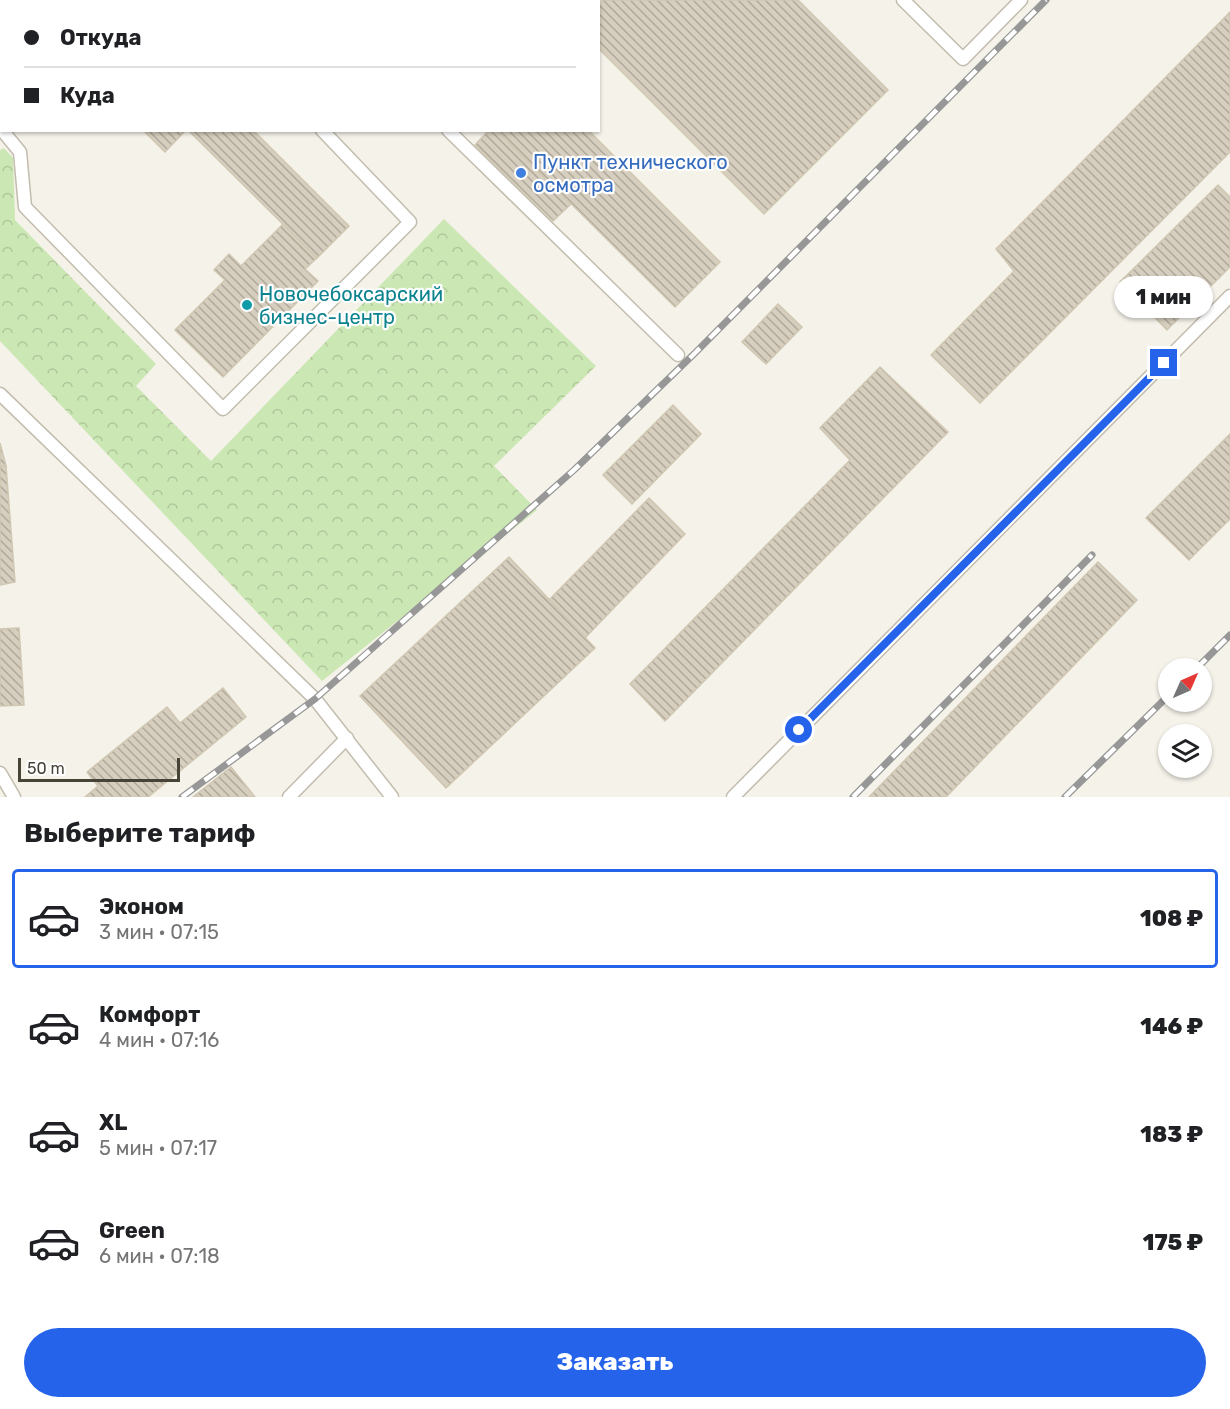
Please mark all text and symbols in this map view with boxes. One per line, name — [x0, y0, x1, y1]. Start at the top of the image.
text: Откуда — [60, 24, 142, 51]
text: Куда — [60, 82, 115, 109]
place label: Пункт технического осмотра — [533, 150, 728, 197]
marker: Пункт технического осмотра — [514, 166, 528, 180]
callout: 1 мин — [1114, 276, 1214, 318]
place label: Новочебоксарский бизнес-центр — [259, 282, 443, 329]
text: 1 мин — [1136, 285, 1191, 309]
marker: Новочебоксарский бизнес-центр — [240, 298, 254, 312]
route end — [1150, 349, 1177, 376]
north arrow — [1158, 658, 1212, 712]
map controls — [1158, 658, 1212, 778]
route start — [785, 716, 812, 743]
button: layers — [1158, 724, 1212, 778]
scale bar — [18, 755, 180, 782]
text: 50 m — [27, 759, 65, 778]
text: Выберите тариф — [24, 817, 255, 849]
icon: car — [27, 892, 81, 946]
text: Эконом — [99, 893, 184, 920]
text: 108 ₽ — [1140, 905, 1203, 932]
text: 3 мин · 07:15 — [99, 920, 219, 944]
icon: car — [27, 1000, 81, 1054]
text: Комфорт — [99, 1001, 200, 1028]
text: 146 ₽ — [1140, 1013, 1203, 1040]
text: 4 мин · 07:16 — [99, 1028, 219, 1052]
icon: car — [27, 1108, 81, 1162]
text: XL — [99, 1109, 127, 1136]
text: 183 ₽ — [1140, 1121, 1203, 1148]
text: 5 мин · 07:17 — [99, 1136, 217, 1160]
icon: car — [27, 1216, 81, 1270]
text: Green — [99, 1217, 165, 1244]
text: 175 ₽ — [1143, 1229, 1203, 1256]
text: 6 мин · 07:18 — [99, 1244, 220, 1268]
button: Заказать — [24, 1328, 1206, 1397]

